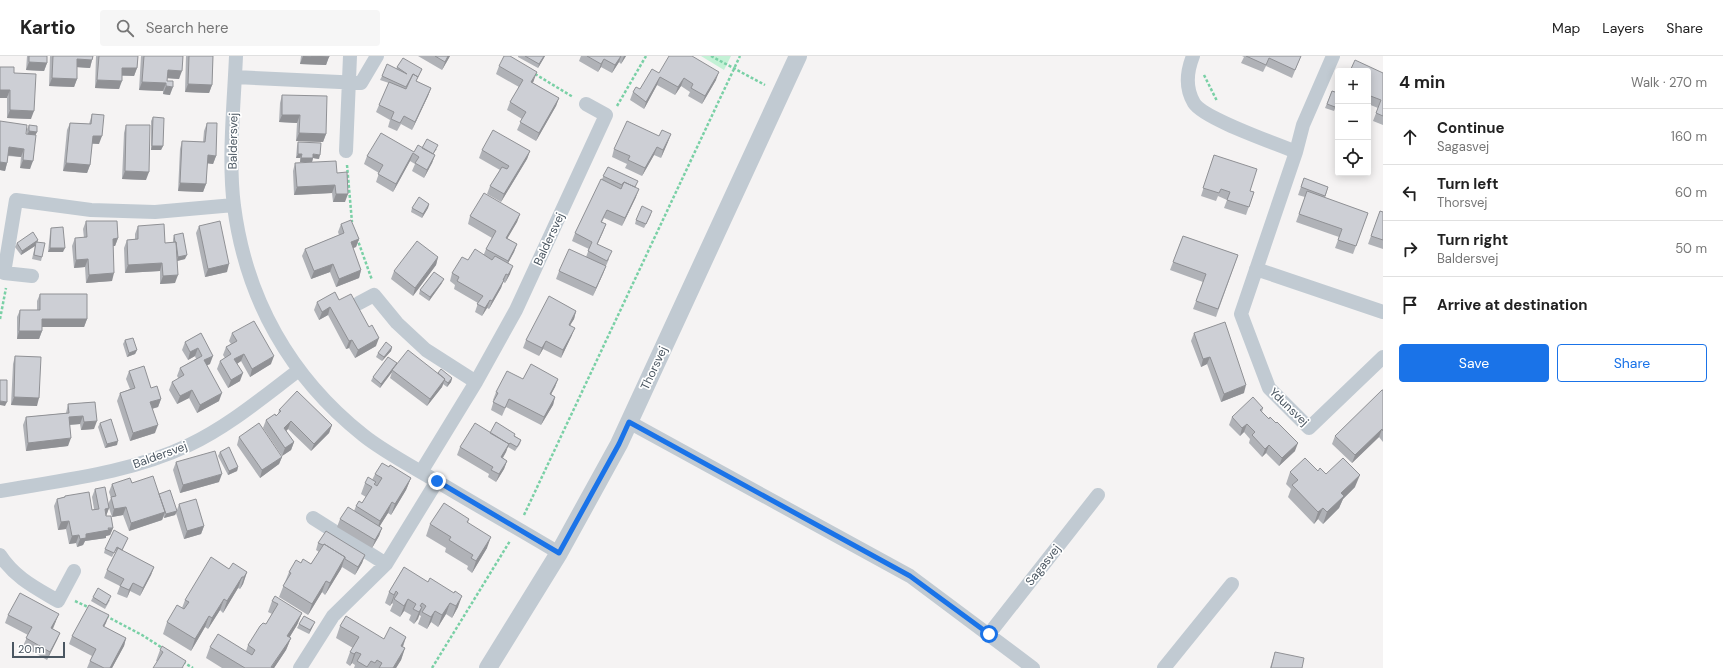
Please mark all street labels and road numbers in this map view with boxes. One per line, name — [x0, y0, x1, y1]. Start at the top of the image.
street label: Baldersvej — [225, 112, 241, 169]
street label: Baldersvej — [530, 210, 568, 268]
street label: Thorsvej — [637, 343, 671, 393]
street label: Ydunsvej — [1266, 384, 1312, 430]
street label: Baldersvej — [131, 438, 189, 472]
street label: Sagasvej — [1022, 541, 1064, 589]

